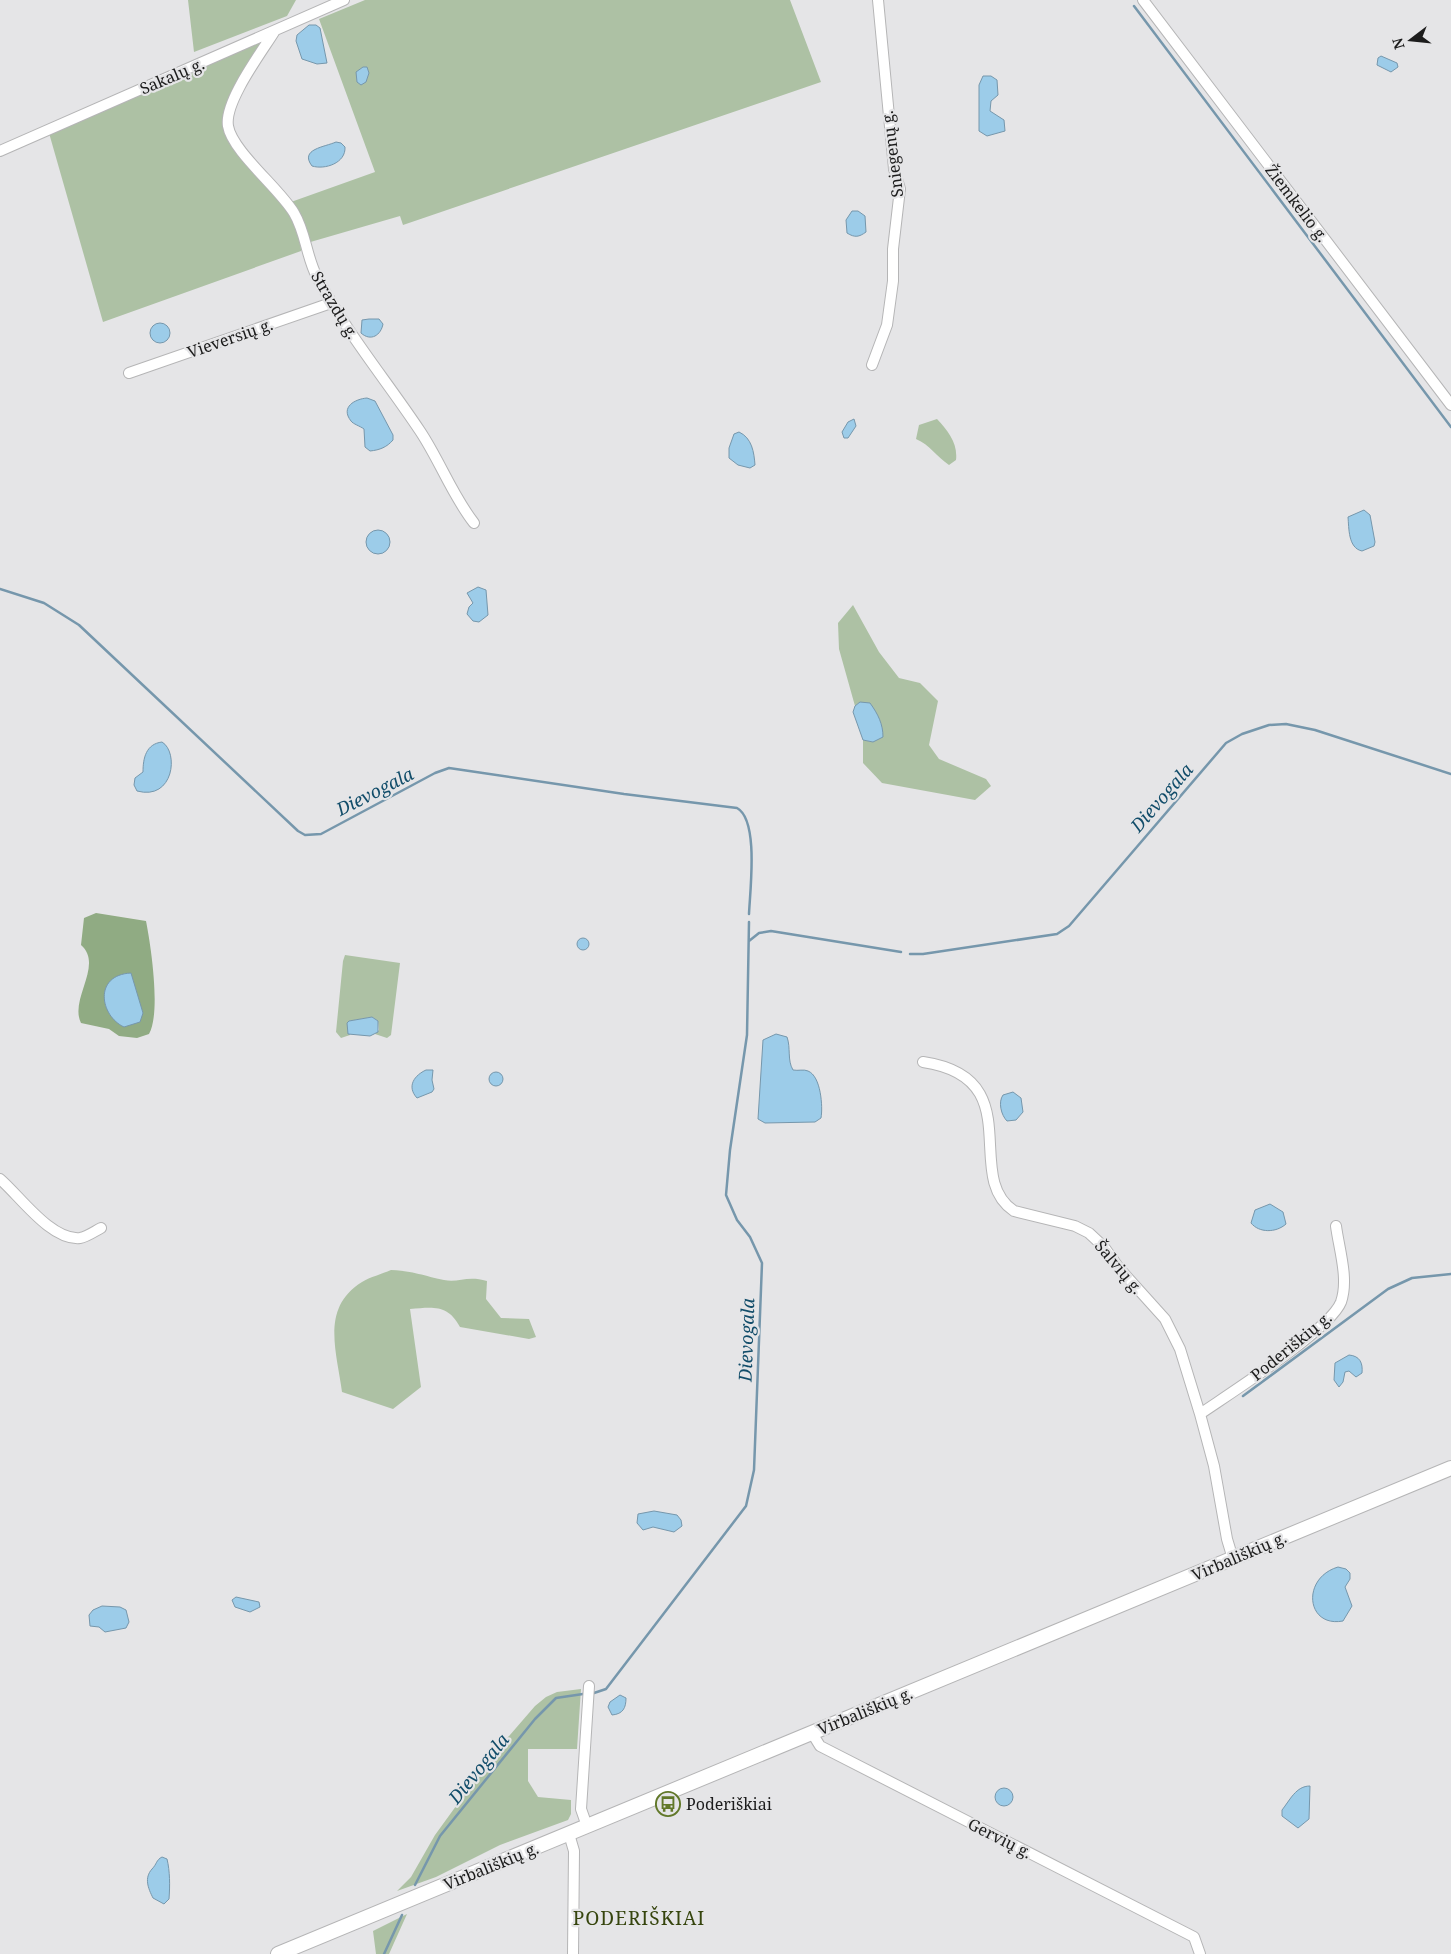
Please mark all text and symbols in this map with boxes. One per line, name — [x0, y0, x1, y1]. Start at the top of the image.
north arrow — [1386, 15, 1436, 65]
text: N — [1387, 36, 1409, 52]
street label: Sakalų g. — [136, 53, 208, 99]
street label: Sniegenų g. — [876, 109, 908, 199]
street label: Žiemkelio g. — [1261, 160, 1333, 246]
street label: Strazdų g. — [306, 267, 364, 343]
street label: Vieversių g. — [184, 313, 276, 363]
water label: Dievogala — [1124, 757, 1198, 838]
water label: Dievogala — [331, 761, 418, 821]
street label: Šalvių g. — [1090, 1235, 1148, 1299]
water label: Dievogala — [733, 1297, 759, 1383]
street label: Poderiškių g. — [1246, 1306, 1336, 1386]
street label: Virbališkių g. — [1188, 1526, 1290, 1586]
street label: Virbališkių g. — [814, 1682, 916, 1740]
water label: Dievogala — [442, 1728, 514, 1809]
bus stop icon: Poderiškiai — [655, 1791, 681, 1817]
place label: Poderiškiai — [686, 1793, 772, 1815]
street label: Gervių g. — [964, 1813, 1036, 1863]
street label: Virbališkių g. — [440, 1837, 542, 1895]
district label: PODERIŠKIAI — [573, 1905, 705, 1931]

